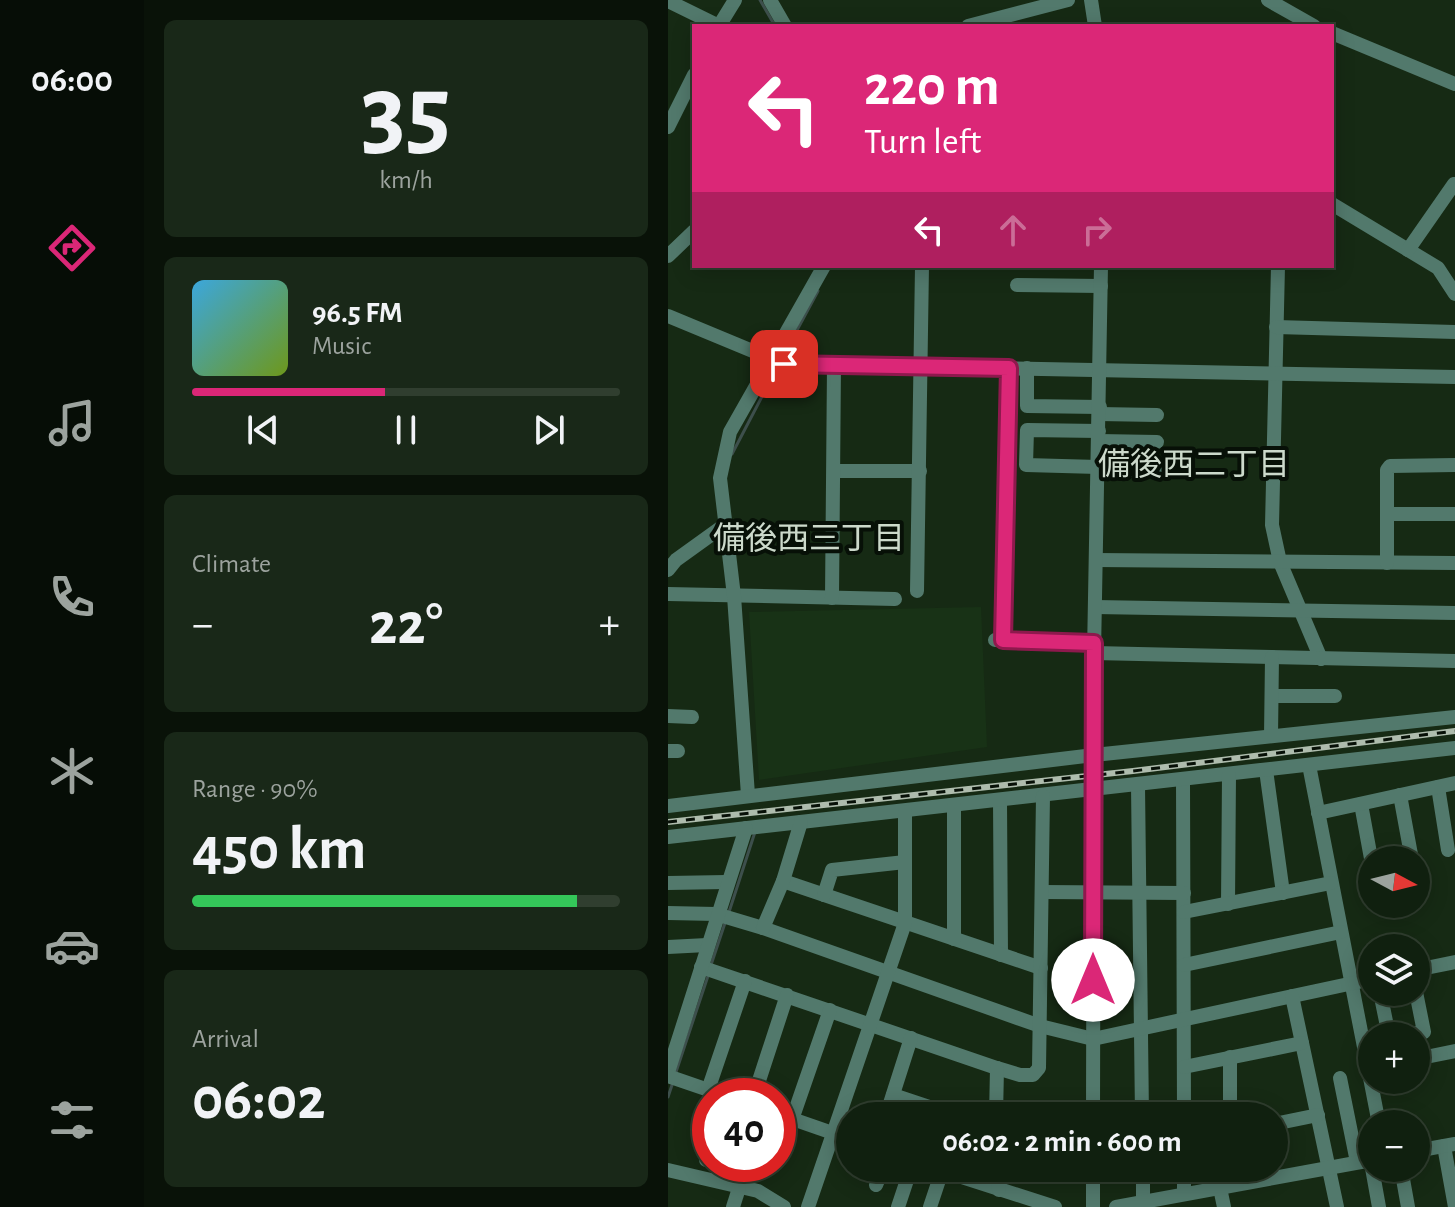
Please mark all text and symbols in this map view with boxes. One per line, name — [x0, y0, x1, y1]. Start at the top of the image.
icon: left — [732, 56, 836, 160]
text: 220 m — [864, 59, 1000, 115]
text: 35 — [361, 61, 451, 165]
text: 06:00 — [31, 62, 113, 98]
text: Turn left — [864, 124, 981, 160]
text: km/h — [379, 167, 433, 193]
icon: left — [907, 208, 951, 252]
icon: ahead — [991, 208, 1035, 252]
icon: right — [1075, 208, 1119, 252]
icon: directions — [44, 220, 100, 276]
text: 96.5 FM — [312, 298, 403, 328]
pin — [750, 330, 818, 398]
text: Music — [312, 333, 371, 359]
icon: arrive — [762, 342, 806, 386]
icon: music — [44, 395, 100, 451]
icon: previous — [241, 408, 285, 452]
icon: pause — [384, 408, 428, 452]
icon: next — [527, 408, 571, 452]
district label: 備後西二丁目 — [1098, 448, 1290, 481]
district label: 備後西三丁目 — [713, 522, 905, 555]
text: Climate — [192, 551, 271, 577]
icon: phone — [44, 569, 100, 625]
text: 22° — [369, 595, 443, 655]
text: − — [192, 603, 213, 647]
text: + — [599, 603, 620, 647]
icon: climate — [44, 743, 100, 799]
text: Range · 90% — [192, 776, 318, 802]
text: 450 km — [192, 820, 367, 880]
north arrow — [1358, 846, 1430, 918]
map controls — [1358, 846, 1430, 1182]
icon: car — [44, 918, 100, 974]
button: layers — [1358, 934, 1430, 1006]
position arrow — [1051, 938, 1135, 1022]
button: + — [1358, 1022, 1430, 1094]
text: Arrival — [192, 1026, 259, 1052]
text: 06:02 — [192, 1070, 326, 1130]
speed limit sign: 40 — [692, 1078, 796, 1182]
icon: filters — [44, 1092, 100, 1148]
button: − — [1358, 1110, 1430, 1182]
text: 06:02 · 2 min · 600 m — [942, 1127, 1182, 1157]

